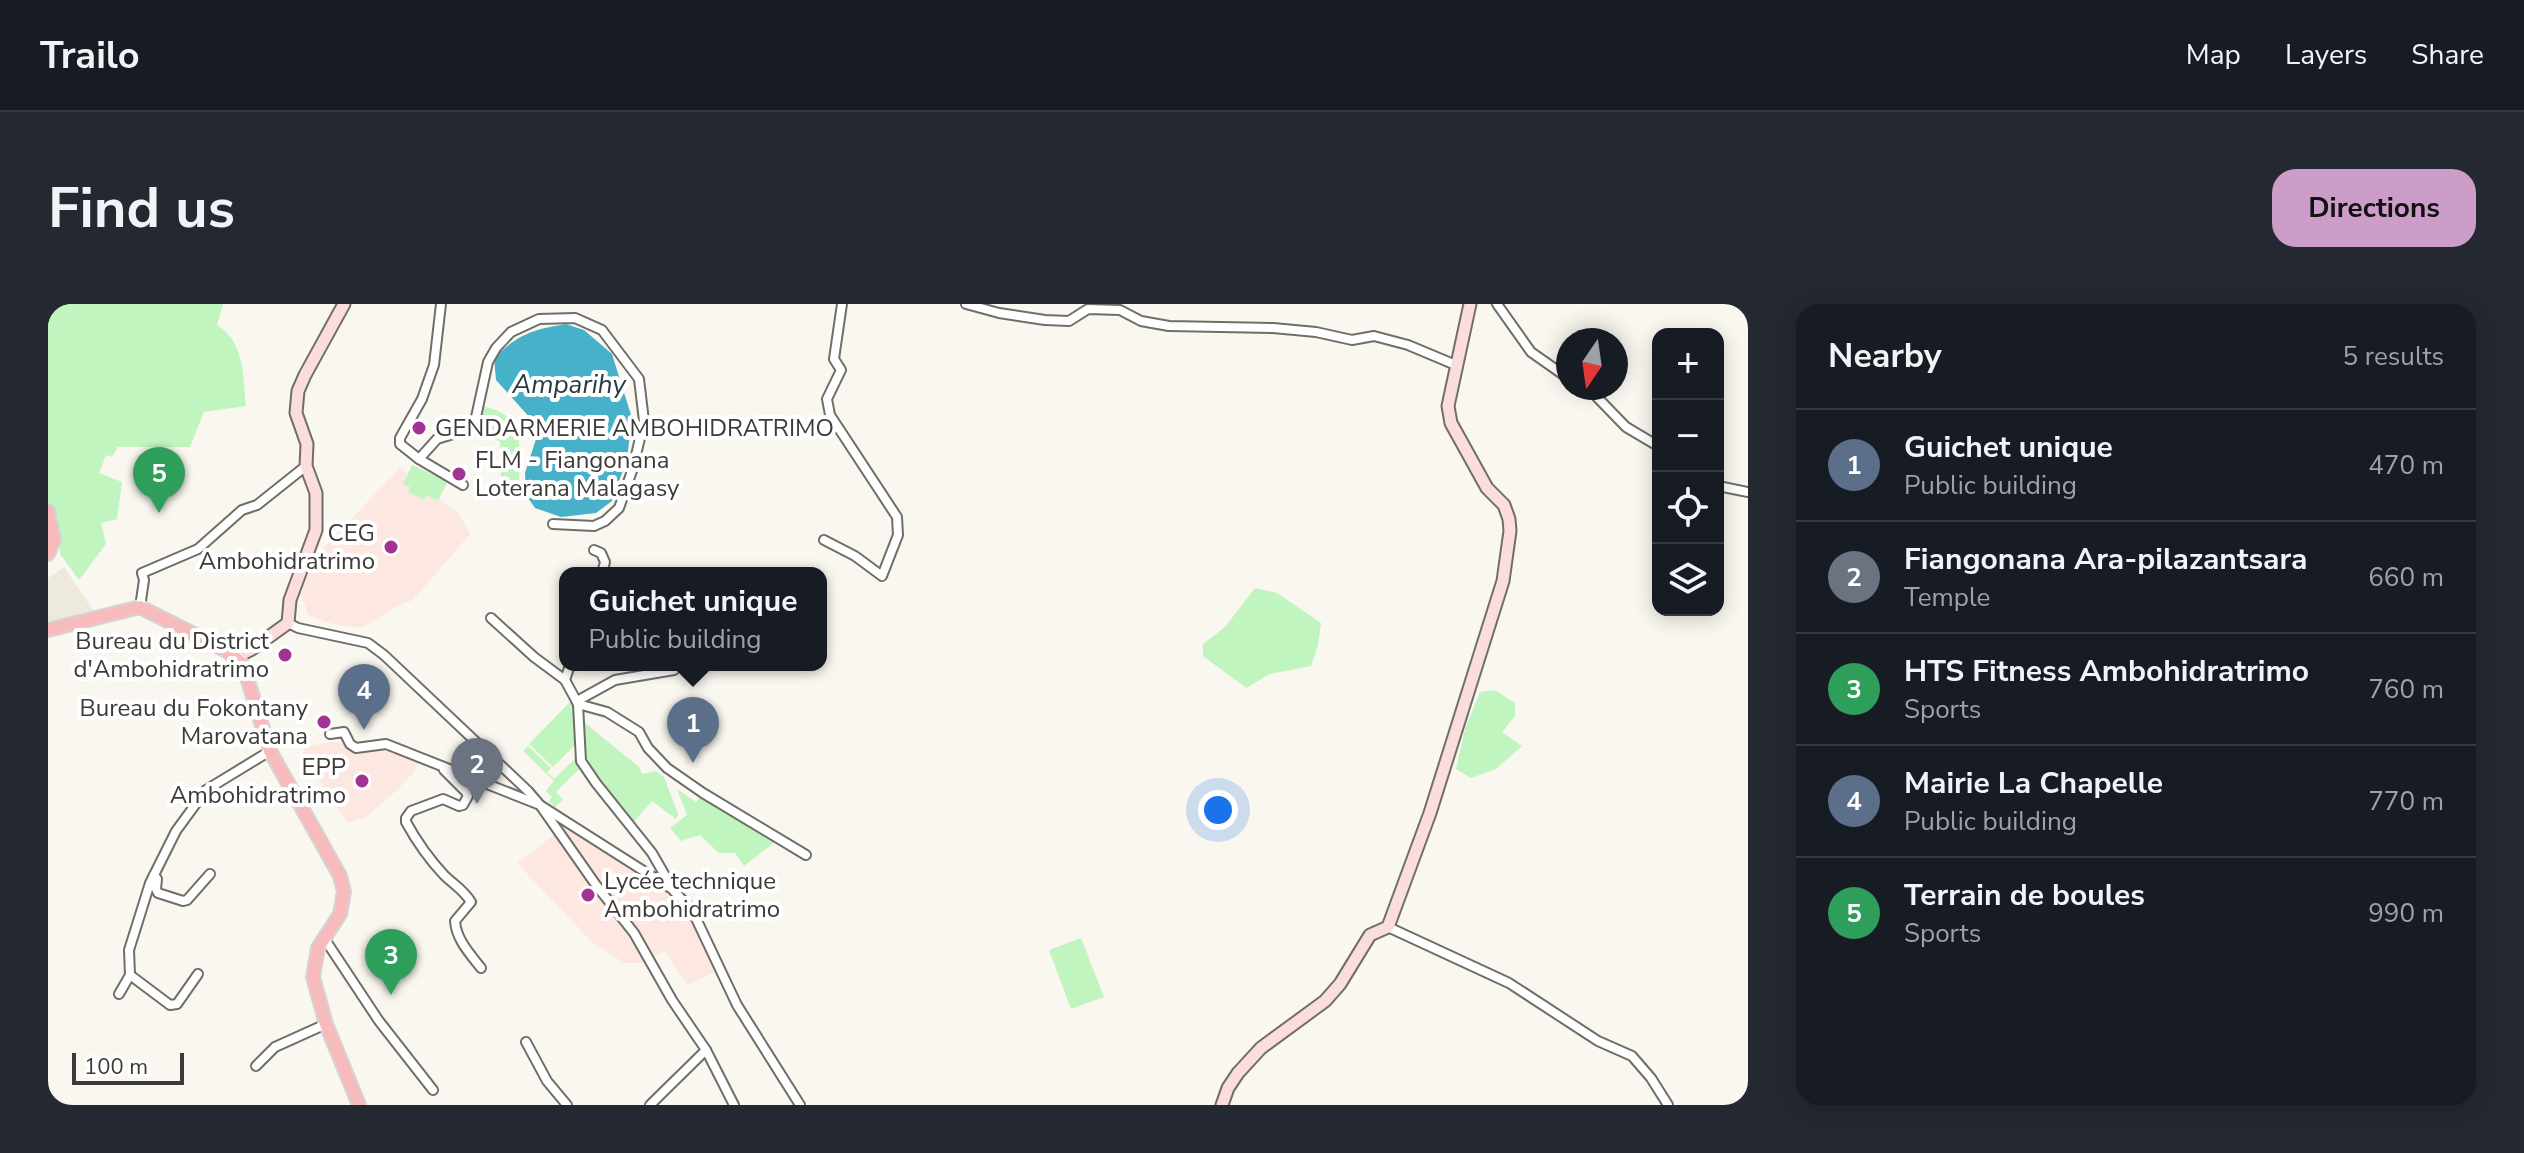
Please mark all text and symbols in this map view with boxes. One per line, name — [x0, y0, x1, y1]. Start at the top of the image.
text: Trailo — [40, 30, 140, 81]
text: Map — [2186, 36, 2241, 74]
text: Layers — [2285, 36, 2367, 74]
text: Share — [2411, 36, 2484, 74]
button: Directions — [2272, 169, 2476, 247]
text: Find us — [48, 170, 235, 247]
north arrow — [1556, 328, 1628, 400]
map controls — [1652, 328, 1724, 616]
button: + — [1652, 328, 1724, 400]
text: Nearby — [1828, 333, 1942, 379]
text: 5 results — [2343, 339, 2444, 374]
water label: Amparihy — [511, 367, 627, 402]
button: − — [1652, 400, 1724, 472]
place label: GENDARMERIE AMBOHIDRATRIMO — [435, 412, 834, 444]
marker: GENDARMERIE AMBOHIDRATRIMO — [410, 419, 428, 437]
text: Guichet unique — [1904, 427, 2113, 468]
place label: FLM - Fiangonana Loterana Malagasy — [475, 444, 680, 504]
pin: 5 — [133, 447, 185, 513]
text: 1 — [1846, 448, 1862, 483]
text: 470 m — [2368, 448, 2444, 483]
marker: FLM - Fiangonana Loterana Malagasy — [450, 465, 468, 483]
text: Public building — [1904, 468, 2077, 503]
button: locate — [1652, 472, 1724, 544]
place label: CEG Ambohidratrimo — [199, 517, 375, 577]
marker: CEG Ambohidratrimo — [382, 538, 400, 556]
text: Fiangonana Ara-pilazantsara — [1904, 539, 2308, 580]
button: layers — [1652, 544, 1724, 616]
text: 2 — [1846, 560, 1862, 595]
text: 660 m — [2368, 560, 2444, 595]
popup — [559, 567, 827, 671]
text: Temple — [1904, 580, 1990, 615]
text: Guichet unique — [589, 581, 797, 622]
text: Public building — [589, 622, 762, 657]
place label: Bureau du District d'Ambohidratrimo — [73, 625, 270, 685]
marker: Bureau du District d'Ambohidratrimo — [276, 646, 294, 664]
text: HTS Fitness Ambohidratrimo — [1904, 651, 2309, 692]
pin: 4 — [338, 664, 390, 730]
text: 3 — [1846, 672, 1862, 707]
text: 760 m — [2368, 672, 2444, 707]
place label: Bureau du Fokontany Marovatana — [79, 692, 309, 752]
text: Sports — [1904, 692, 1981, 727]
pin: 1 — [667, 697, 719, 763]
marker: Bureau du Fokontany Marovatana — [315, 713, 333, 731]
pin: 2 — [451, 738, 503, 804]
place label: EPP Ambohidratrimo — [170, 751, 346, 811]
text: Mairie La Chapelle — [1904, 763, 2163, 804]
marker: EPP Ambohidratrimo — [353, 772, 371, 790]
text: 4 — [1846, 784, 1862, 819]
text: 770 m — [2368, 784, 2444, 819]
your location — [1198, 790, 1238, 830]
text: Public building — [1904, 804, 2077, 839]
place label: Lycée technique Ambohidratrimo — [604, 865, 780, 925]
text: Terrain de boules — [1904, 875, 2145, 916]
marker: Lycée technique Ambohidratrimo — [579, 886, 597, 904]
text: 5 — [1846, 896, 1862, 931]
text: 990 m — [2368, 896, 2444, 931]
text: Sports — [1904, 916, 1981, 951]
pin: 3 — [365, 929, 417, 995]
scale bar — [72, 1049, 184, 1085]
text: 100 m — [84, 1052, 148, 1082]

